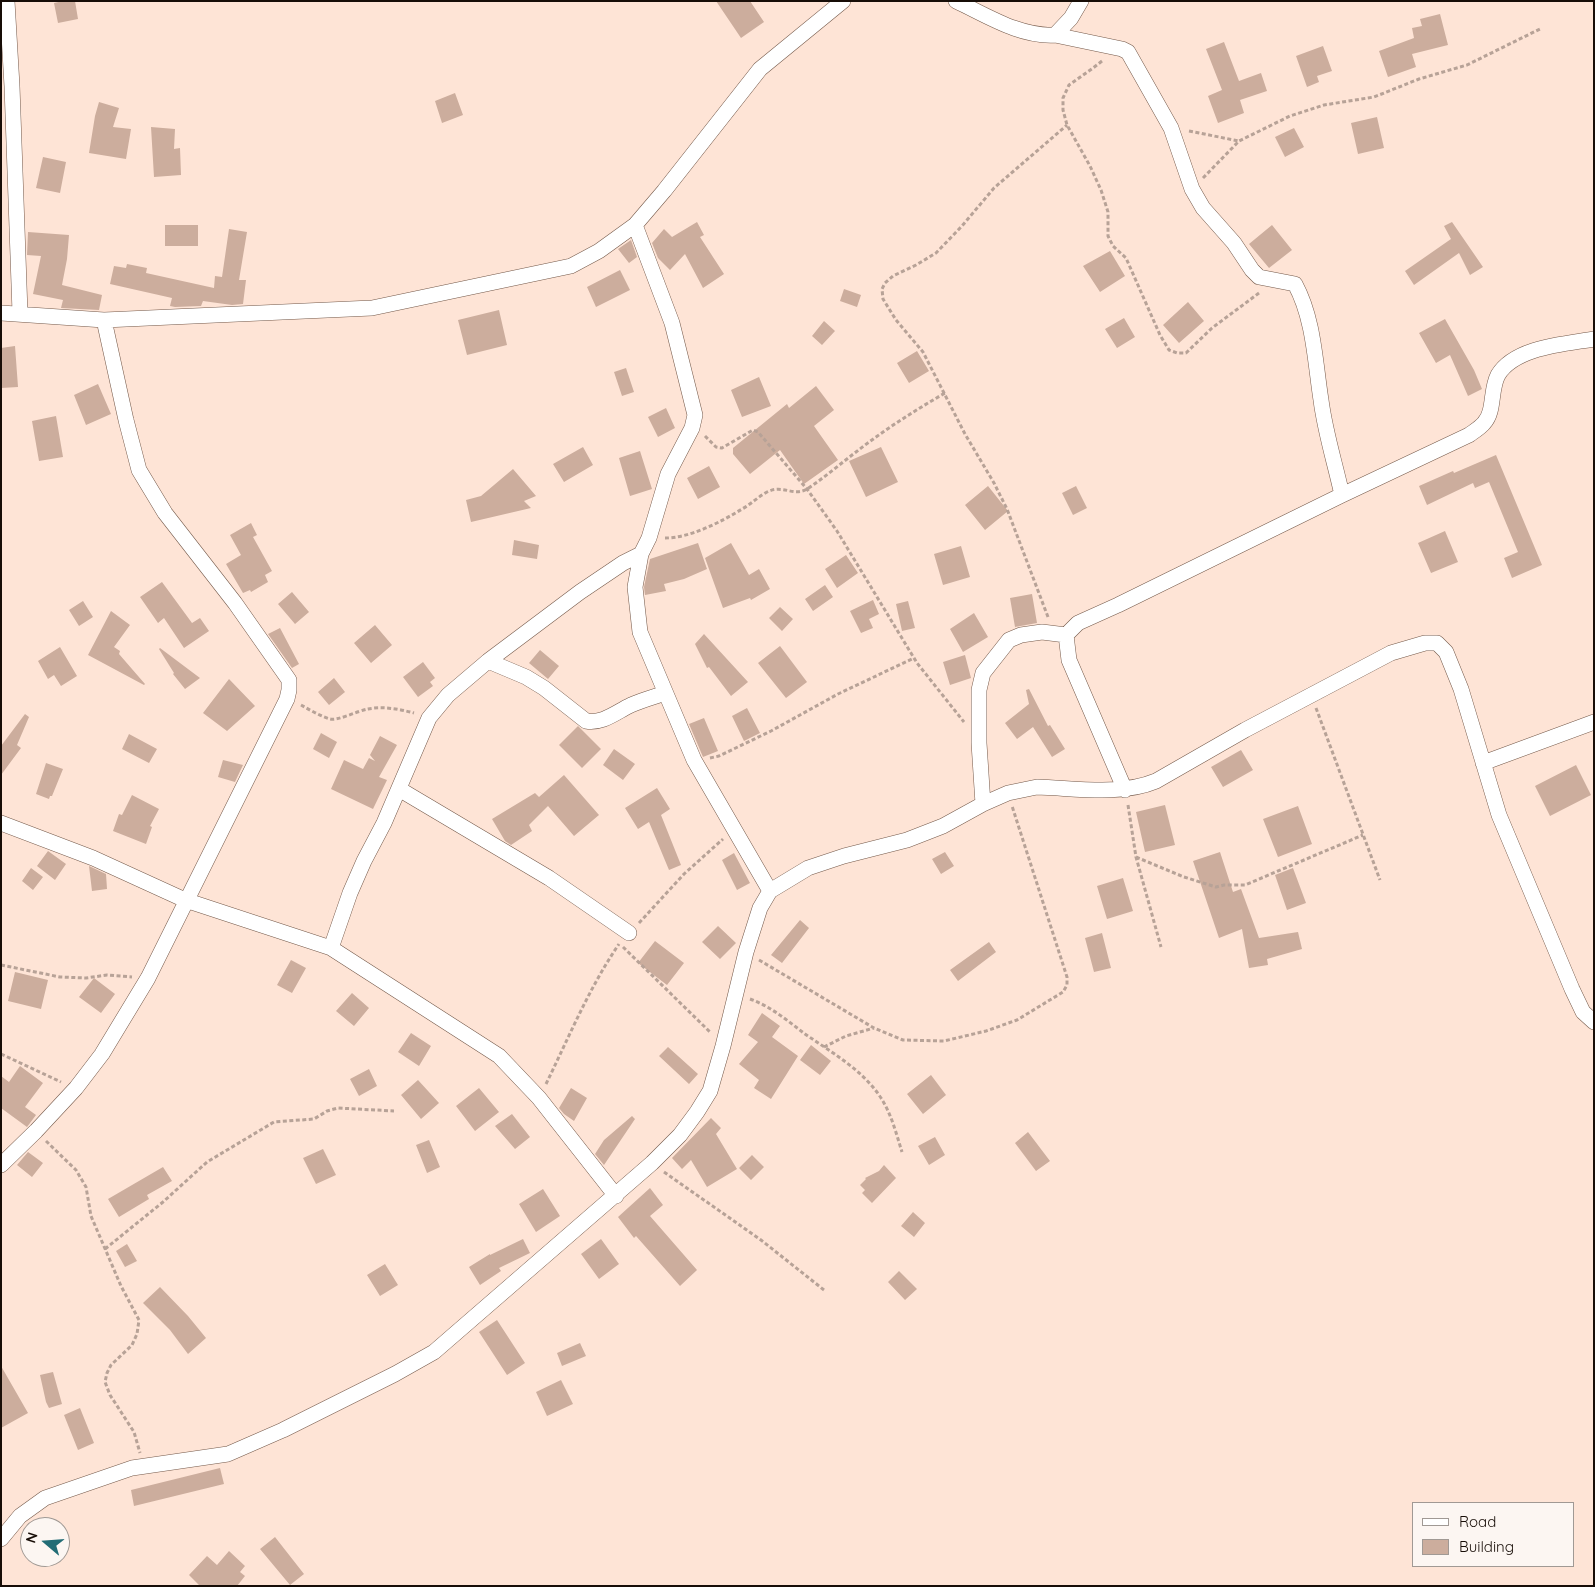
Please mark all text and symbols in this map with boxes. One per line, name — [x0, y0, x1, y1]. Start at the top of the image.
legend — [1412, 1502, 1575, 1567]
text: Road — [1459, 1512, 1496, 1531]
north arrow — [20, 1517, 70, 1567]
text: N — [22, 1530, 42, 1545]
text: Building — [1459, 1537, 1514, 1556]

